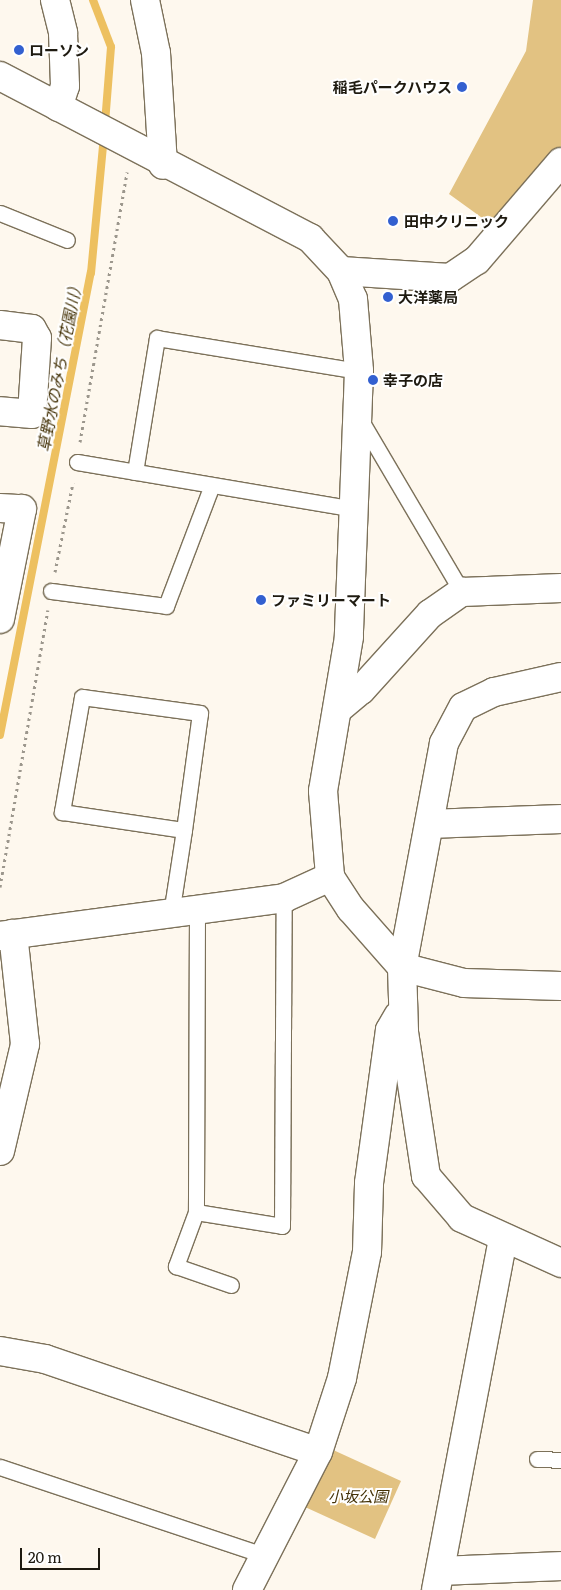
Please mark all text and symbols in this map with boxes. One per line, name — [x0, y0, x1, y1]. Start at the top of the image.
place label: ローソン — [29, 41, 89, 59]
marker: ローソン — [13, 44, 25, 56]
place label: 稲毛パークハウス — [332, 78, 452, 96]
marker: 稲毛パークハウス — [456, 81, 468, 93]
place label: 田中クリニック — [404, 212, 509, 230]
marker: 田中クリニック — [386, 214, 400, 228]
water label: 草野水のみち（花園川） — [33, 277, 85, 453]
place label: 大洋薬局 — [398, 288, 458, 306]
marker: 大洋薬局 — [382, 291, 394, 303]
place label: 幸子の店 — [383, 371, 443, 389]
marker: 幸子の店 — [367, 374, 379, 386]
place label: ファミリーマート — [271, 591, 391, 609]
marker: ファミリーマート — [255, 594, 267, 606]
park label: 小坂公園 — [328, 1487, 388, 1505]
scale bar — [22, 1538, 102, 1570]
text: 20 m — [28, 1545, 62, 1568]

